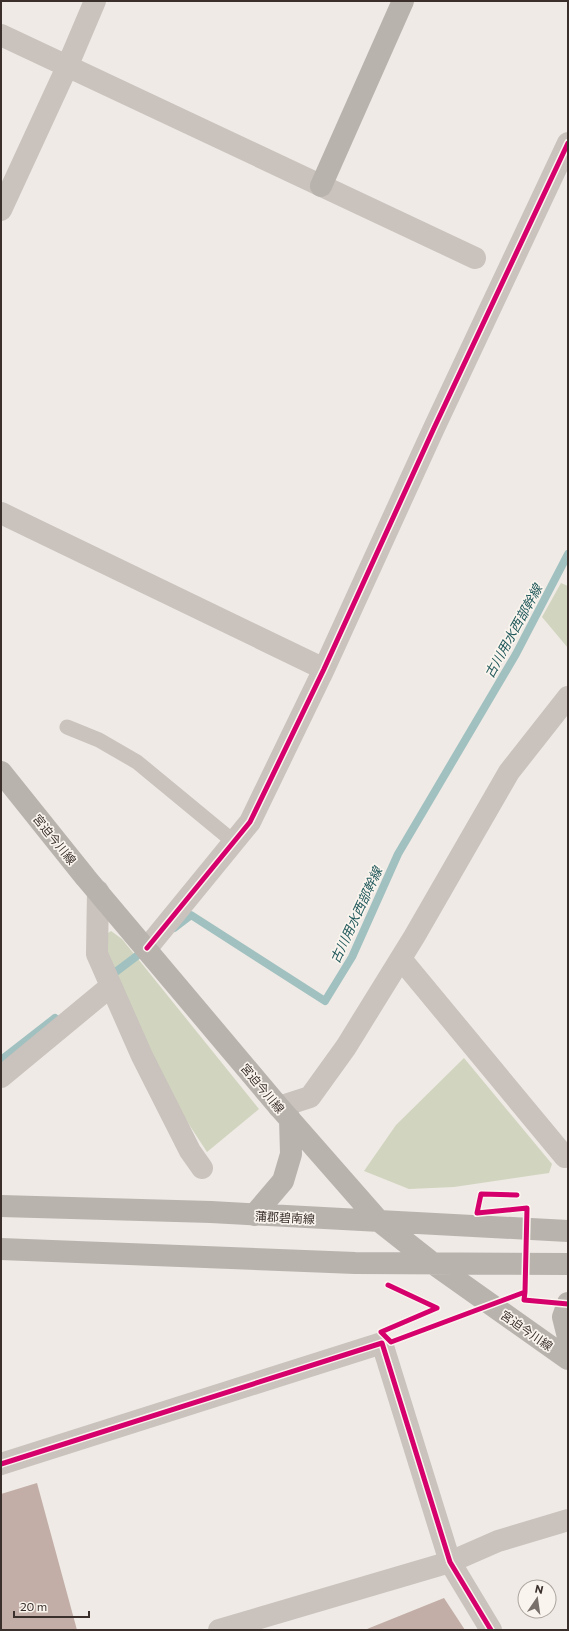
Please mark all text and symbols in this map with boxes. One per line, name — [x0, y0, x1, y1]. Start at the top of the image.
water label: 古川用水西部幹線 — [481, 580, 546, 680]
street label: 宮迫今川線 — [31, 811, 79, 867]
water label: 古川用水西部幹線 — [327, 863, 386, 966]
street label: 宮迫今川線 — [238, 1061, 288, 1115]
street label: 蒲郡碧南線 — [255, 1208, 315, 1226]
street label: 宮迫今川線 — [498, 1307, 556, 1353]
north arrow — [517, 1579, 557, 1619]
text: N — [534, 1582, 545, 1596]
scale bar — [14, 1593, 89, 1619]
text: 20 m — [20, 1599, 47, 1613]

